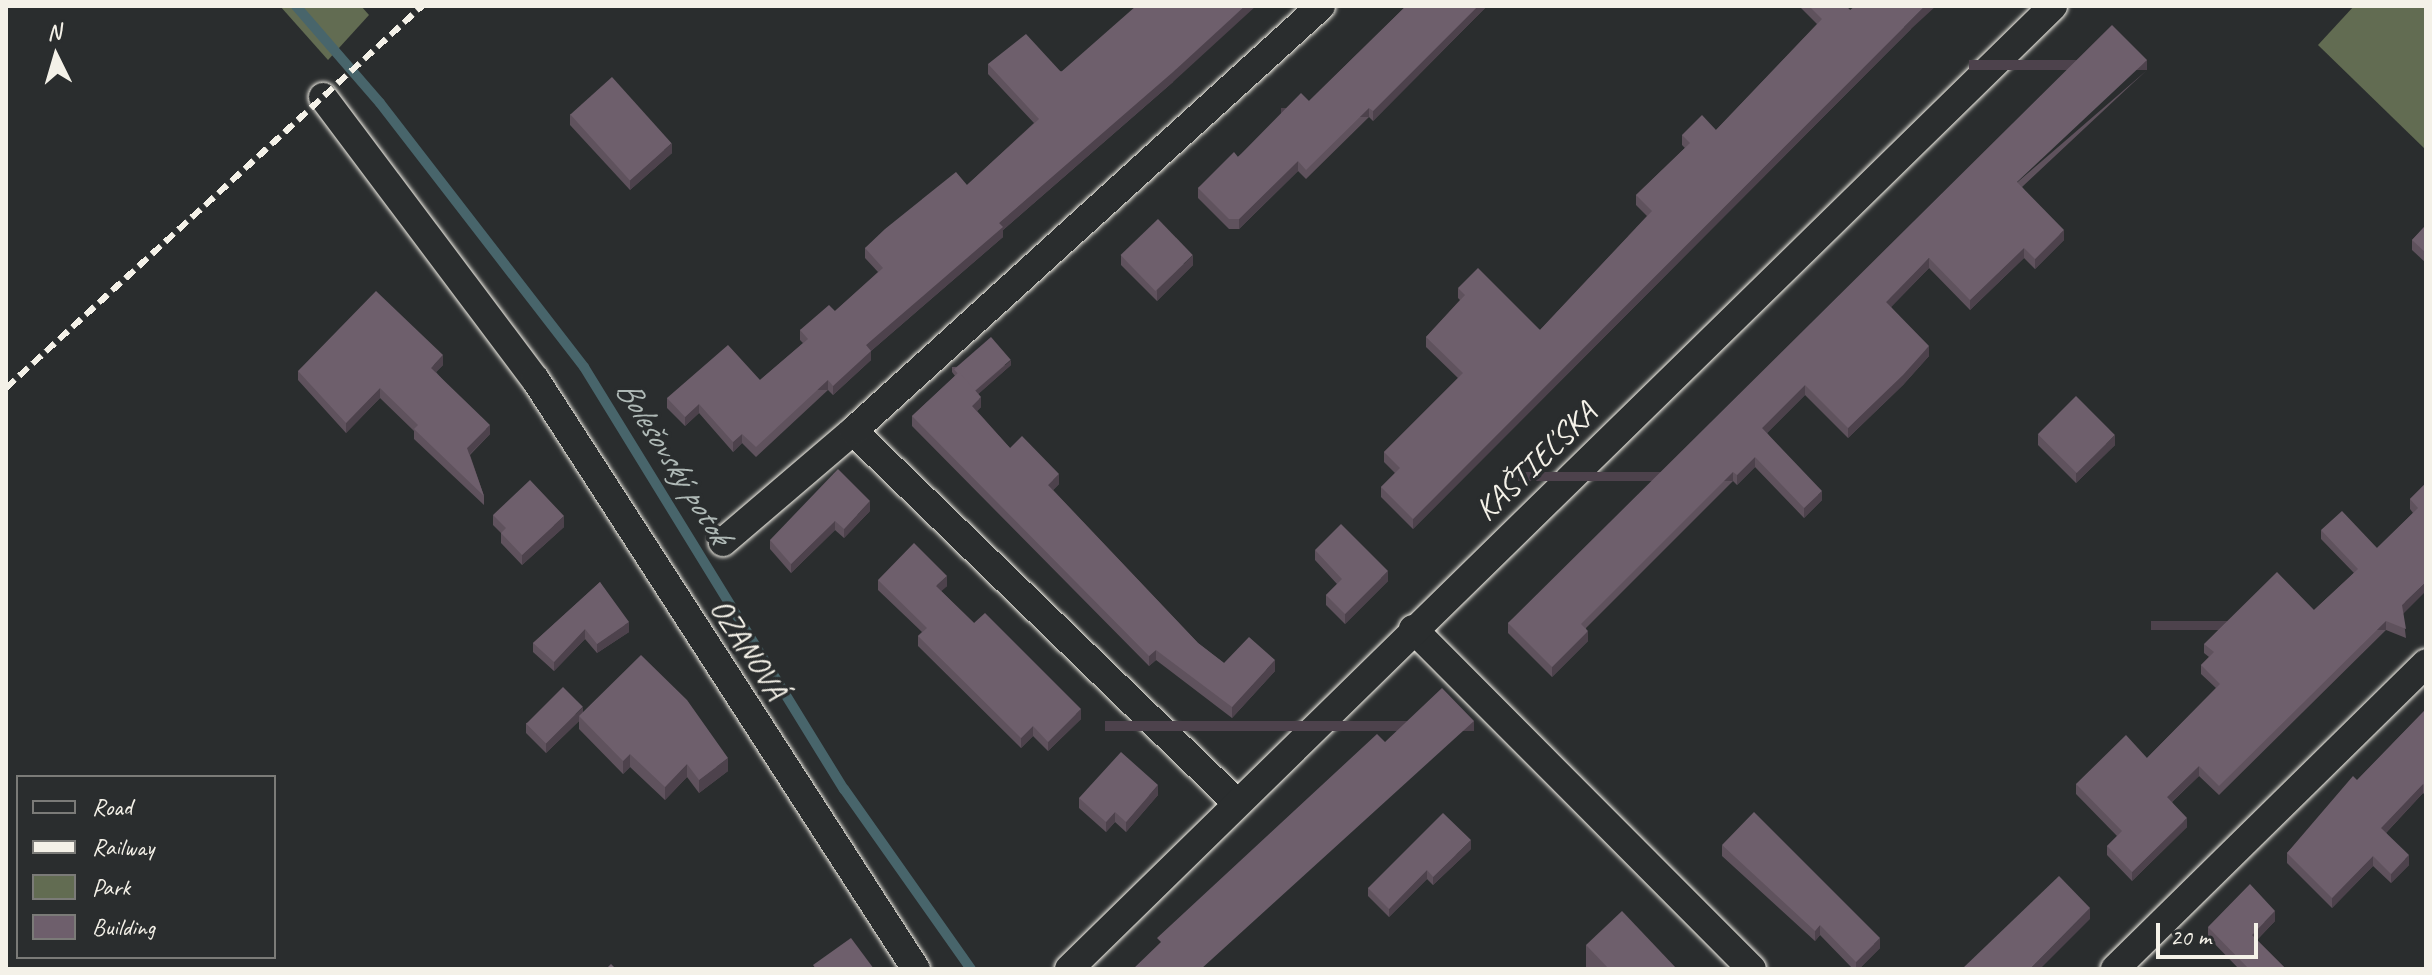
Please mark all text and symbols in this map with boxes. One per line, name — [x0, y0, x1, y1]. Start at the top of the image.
north arrow — [16, 16, 96, 96]
text: N — [46, 18, 62, 47]
water label: Bolešovský potok — [607, 371, 741, 551]
street label: KAŠTIEĽSKA — [1467, 395, 1605, 529]
street label: OZANOVÁ — [701, 591, 795, 707]
legend — [16, 775, 276, 959]
text: Road — [92, 792, 132, 822]
text: Railway — [92, 832, 154, 862]
text: Park — [92, 872, 130, 902]
scale bar — [2160, 907, 2262, 957]
text: Building — [92, 912, 155, 942]
text: 20 m — [2170, 922, 2211, 952]

